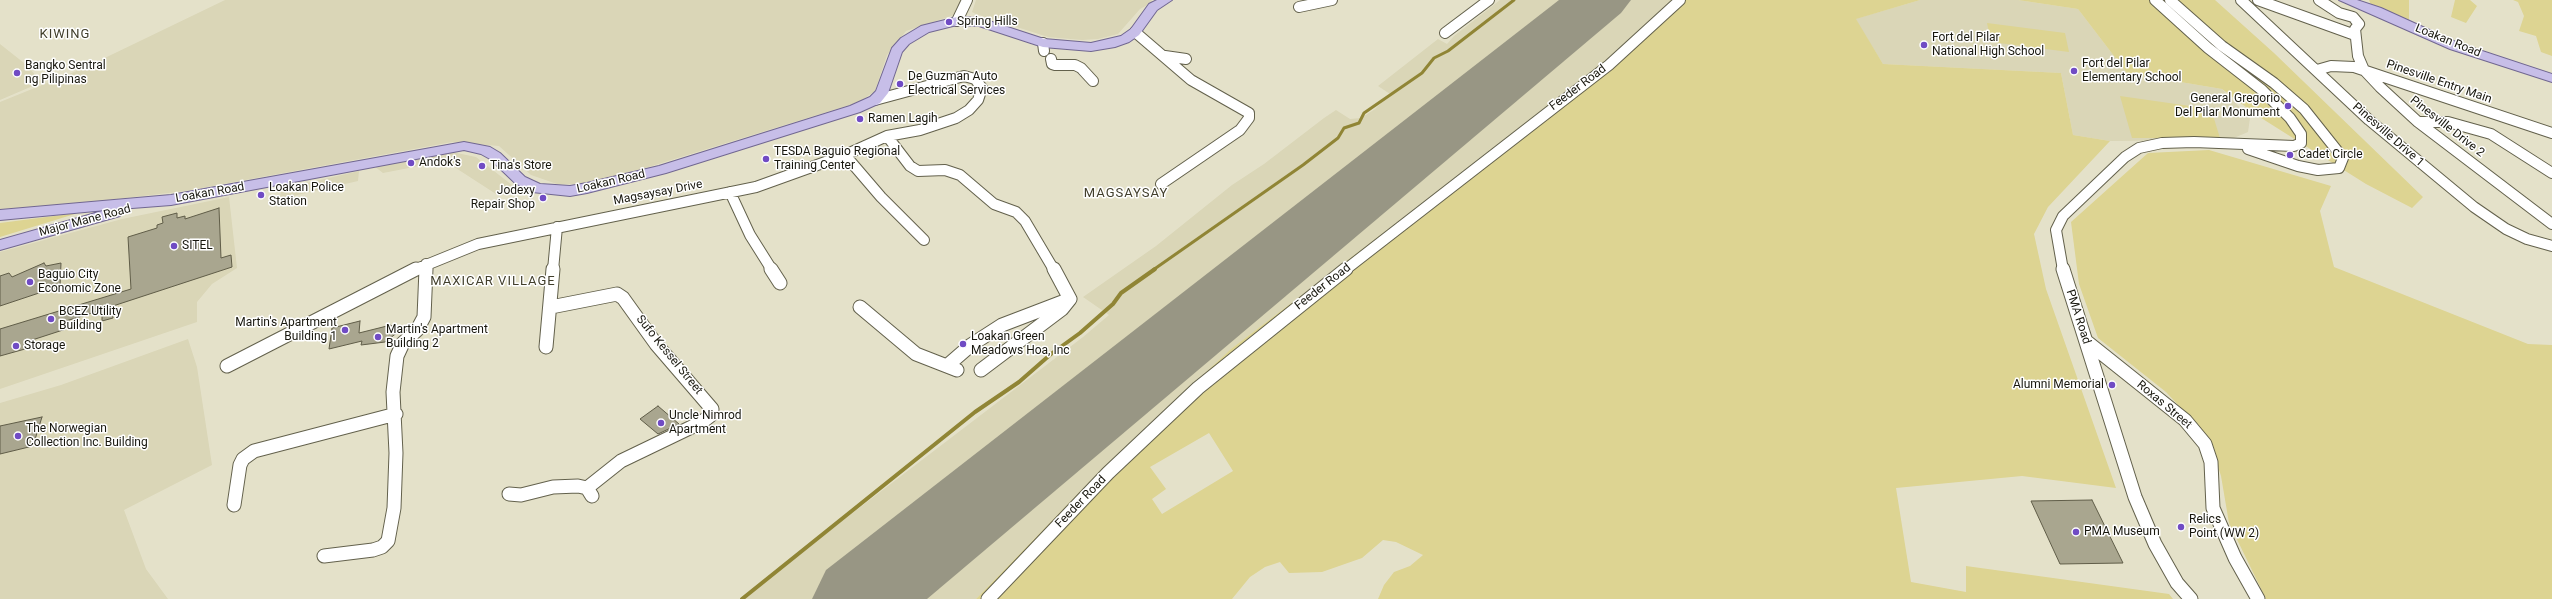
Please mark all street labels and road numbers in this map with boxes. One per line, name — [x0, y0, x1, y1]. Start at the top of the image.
street label: Loakan Road — [2413, 21, 2483, 61]
street label: Pinesville Entry Main — [2384, 57, 2494, 107]
street label: Feeder Road — [1547, 62, 1609, 114]
street label: Pinesville Drive 2 — [2407, 94, 2487, 160]
street label: Pinesville Drive 1 — [2349, 100, 2427, 170]
street label: Loakan Road — [575, 167, 647, 197]
street label: Magsaysay Drive — [612, 177, 704, 209]
street label: Loakan Road — [174, 180, 246, 206]
street label: Major Mane Road — [38, 202, 132, 240]
street label: Feeder Road — [1292, 261, 1354, 313]
street label: PMA Road — [2062, 288, 2094, 346]
street label: Sufo Kessel Street — [633, 312, 705, 398]
street label: Roxas Street — [2134, 378, 2194, 432]
street label: Feeder Road — [1053, 473, 1109, 531]

